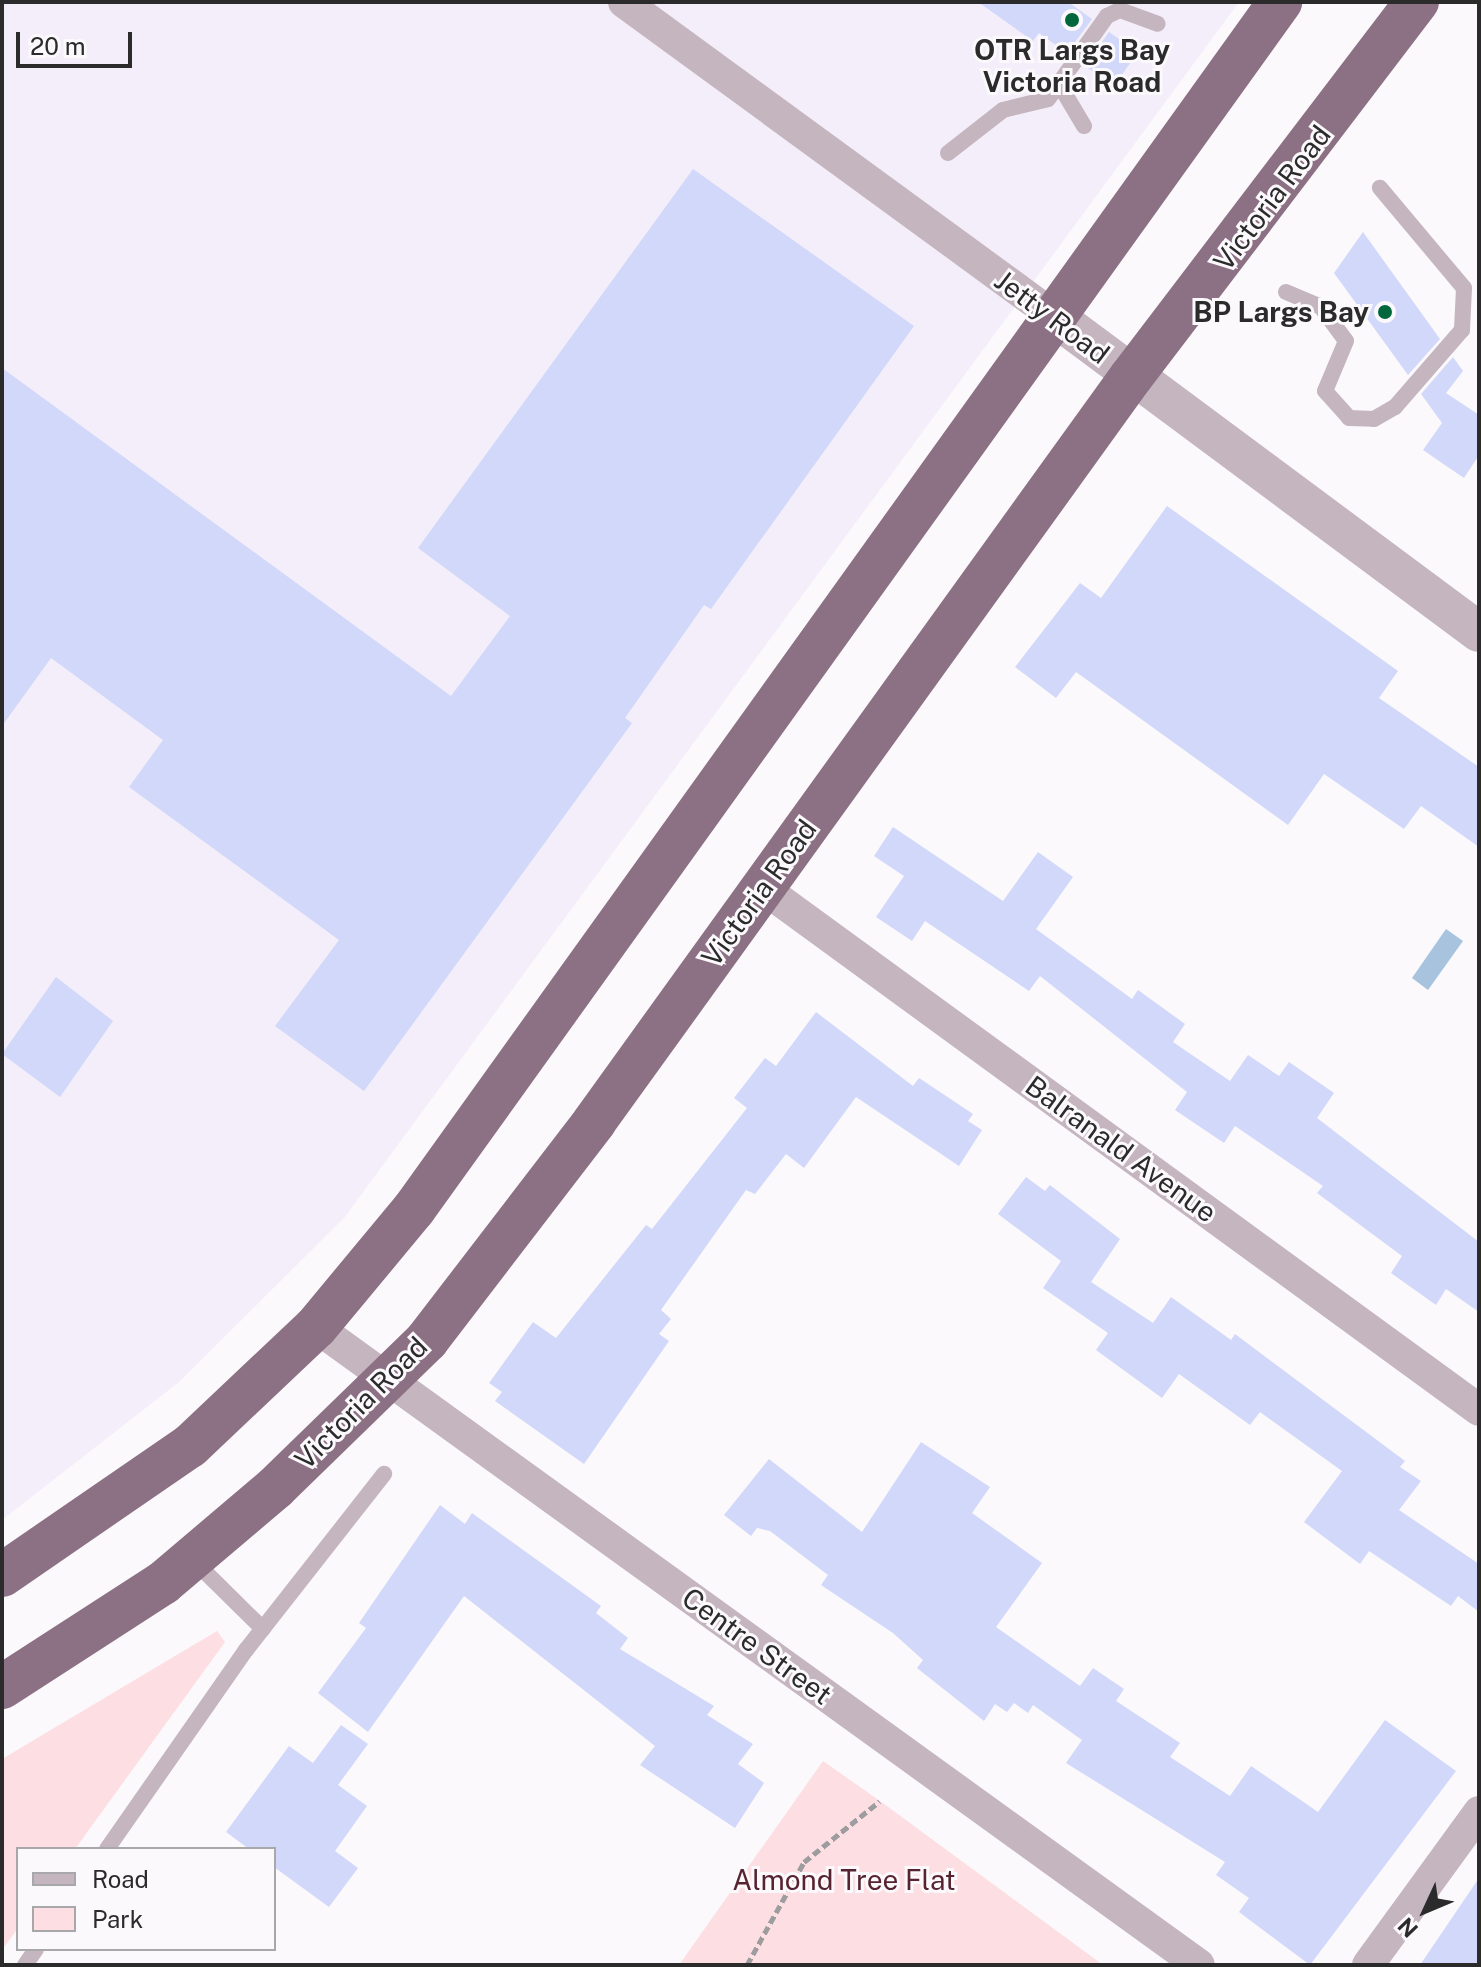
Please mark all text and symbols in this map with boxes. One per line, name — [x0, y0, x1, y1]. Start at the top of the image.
marker: OTR Largs Bay Victoria Road — [1063, 11, 1081, 29]
scale bar — [20, 16, 136, 66]
text: 20 m — [30, 32, 86, 60]
place label: OTR Largs Bay Victoria Road — [974, 33, 1170, 99]
street label: Victoria Road — [1206, 119, 1338, 277]
street label: Jetty Road — [988, 263, 1116, 371]
place label: BP Largs Bay — [1193, 295, 1369, 329]
marker: BP Largs Bay — [1376, 303, 1394, 321]
street label: Victoria Road — [695, 813, 823, 973]
street label: Balranald Avenue — [1019, 1069, 1223, 1229]
street label: Victoria Road — [288, 1330, 434, 1476]
street label: Centre Street — [676, 1580, 838, 1712]
legend — [16, 1847, 276, 1951]
park label: Almond Tree Flat — [732, 1863, 956, 1897]
text: Road — [92, 1865, 149, 1893]
north arrow — [1385, 1871, 1465, 1951]
text: Park — [92, 1905, 143, 1933]
text: N — [1392, 1912, 1423, 1943]

